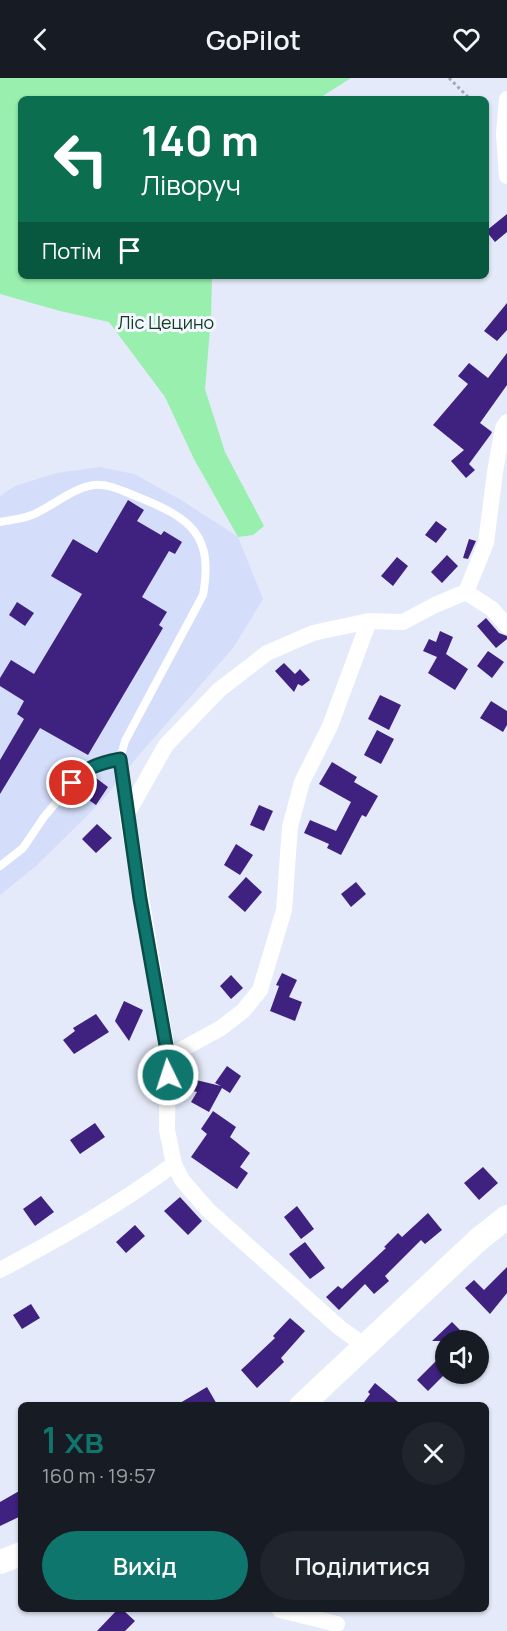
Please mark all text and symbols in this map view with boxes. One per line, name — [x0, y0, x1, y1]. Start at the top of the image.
text: GoPilot — [206, 21, 301, 58]
icon: back — [24, 23, 57, 56]
icon: heart — [450, 23, 483, 56]
text: 140 m — [141, 111, 259, 169]
icon: left — [42, 120, 120, 198]
text: Ліворуч — [141, 166, 241, 203]
icon: arrive — [113, 234, 146, 267]
text: Потім — [42, 236, 101, 266]
park label: Ліс Цецино — [118, 310, 214, 334]
pin — [46, 757, 97, 808]
icon: arrive — [55, 766, 88, 799]
position arrow — [136, 1043, 200, 1107]
map controls — [435, 1330, 489, 1384]
button: sound — [435, 1330, 489, 1384]
text: 1 хв — [42, 1415, 104, 1464]
button: close — [402, 1422, 465, 1485]
text: 160 m · 19:57 — [42, 1462, 156, 1489]
button: Вихід — [42, 1531, 248, 1600]
button: Поділитися — [260, 1531, 465, 1600]

